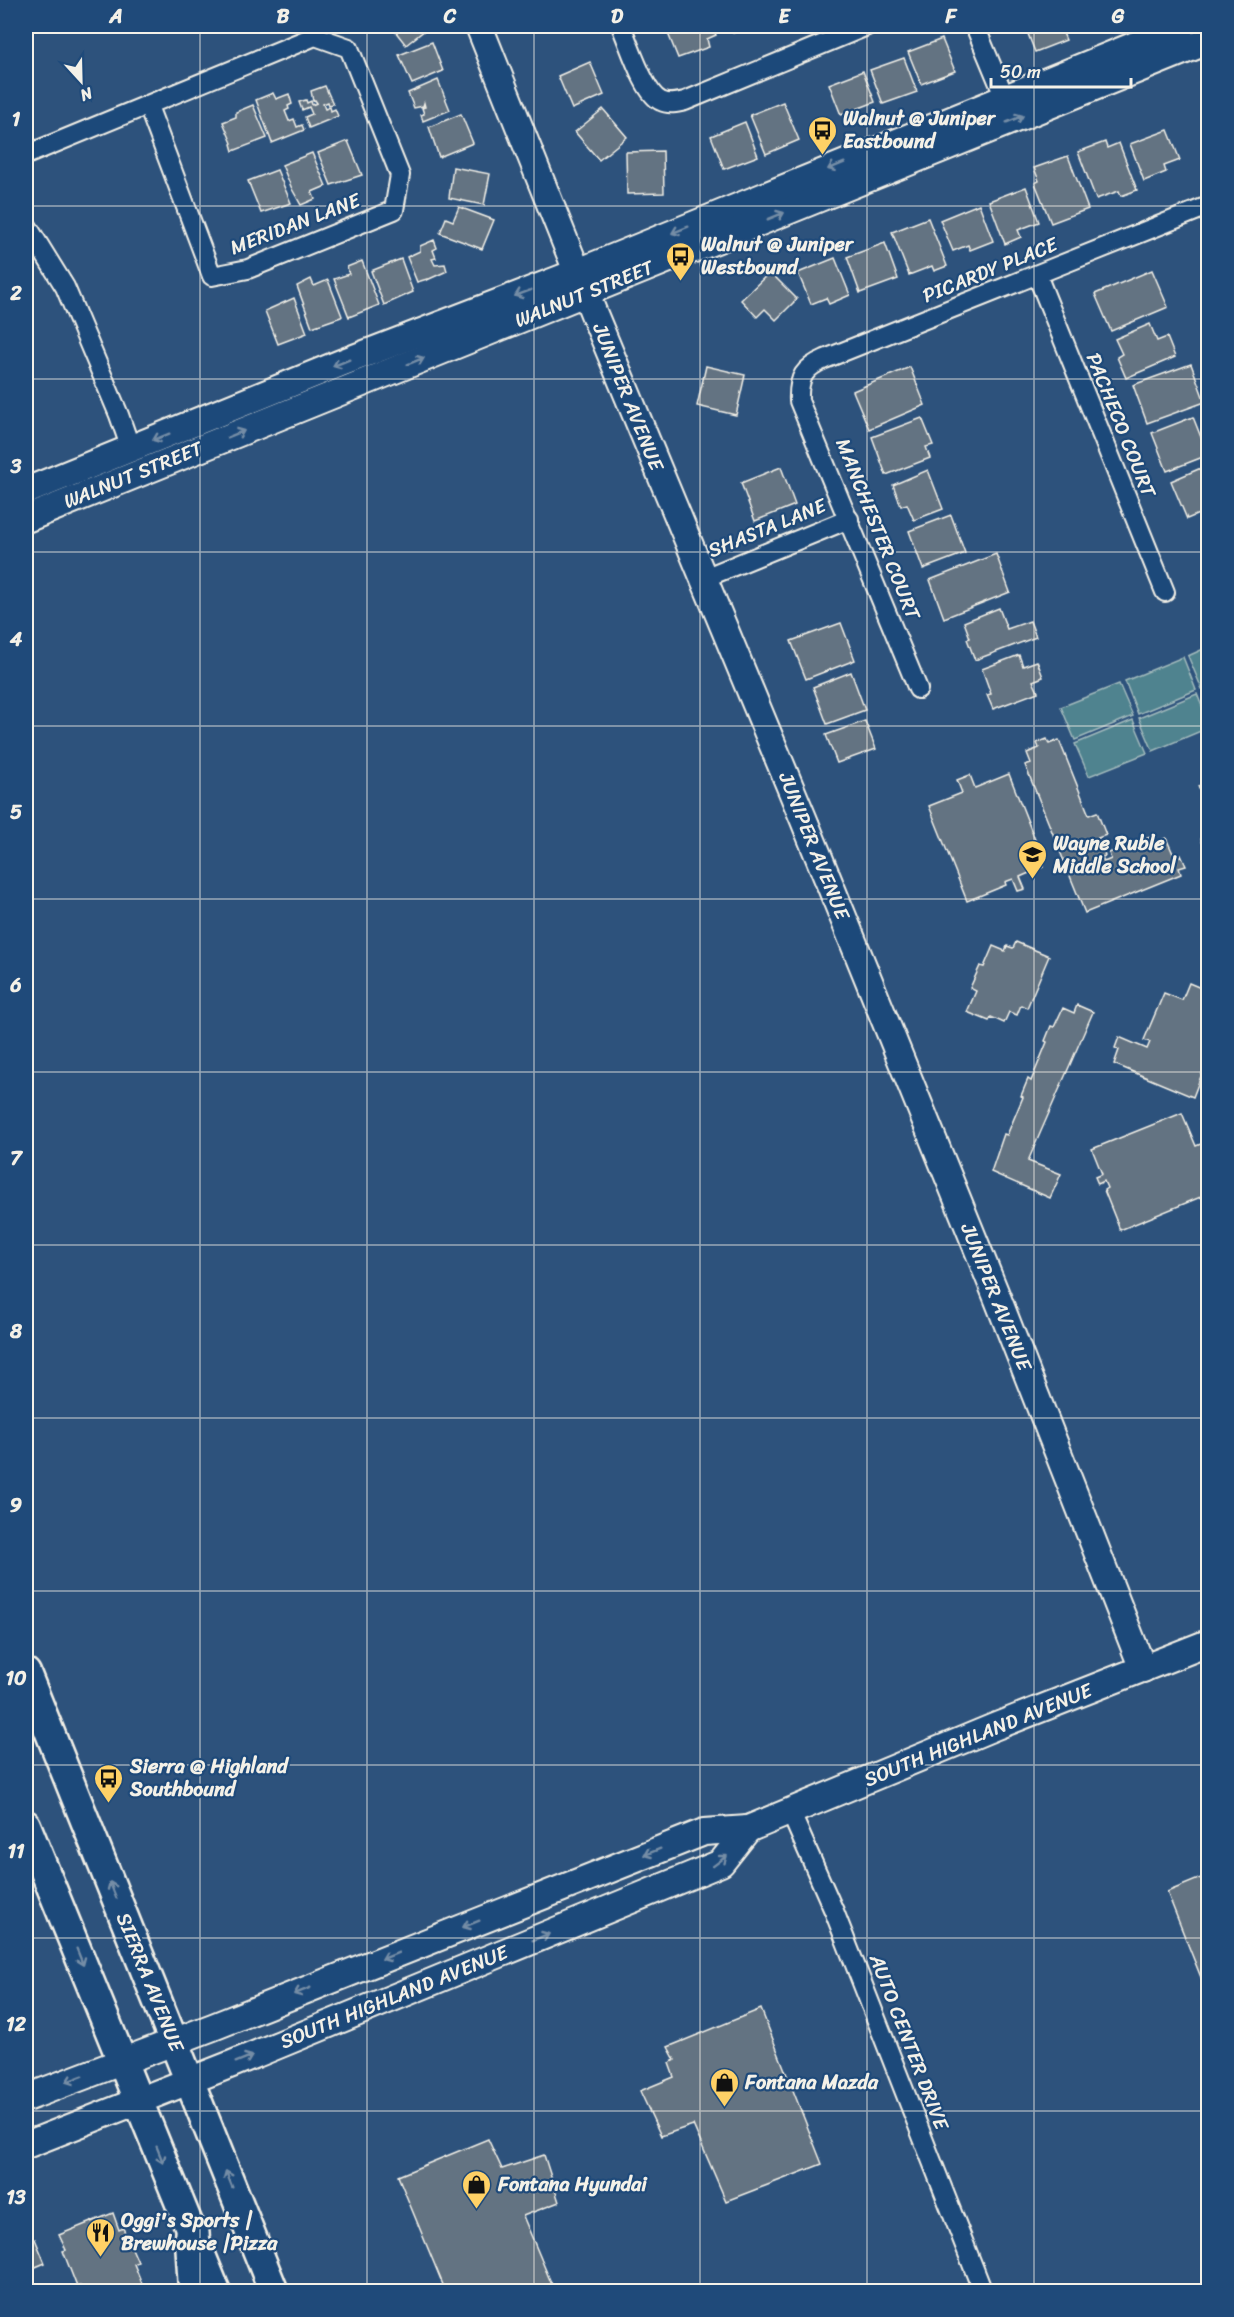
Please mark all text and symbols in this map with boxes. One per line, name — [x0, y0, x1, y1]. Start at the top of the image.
text: A — [108, 0, 123, 34]
text: B — [277, 0, 290, 34]
text: C — [443, 0, 457, 34]
text: D — [611, 0, 624, 34]
text: E — [778, 0, 791, 34]
text: F — [945, 0, 958, 34]
text: G — [1111, 0, 1125, 34]
north arrow — [51, 51, 111, 111]
scale bar — [991, 51, 1130, 89]
text: 50 m — [1000, 56, 1041, 88]
text: N — [75, 79, 98, 110]
place label: Walnut @ Juniper Eastbound — [843, 101, 997, 159]
text: 1 — [12, 102, 21, 137]
one-way arrow — [1006, 113, 1024, 124]
bus stop icon: Walnut @ Juniper Eastbound — [806, 114, 838, 156]
one-way arrow — [828, 161, 846, 172]
street label: MERIDAN LANE — [225, 182, 367, 265]
one-way arrow — [767, 210, 785, 221]
one-way arrow — [671, 225, 689, 236]
street label: PICARDY PLACE — [917, 226, 1065, 313]
place label: Walnut @ Juniper Westbound — [701, 227, 855, 285]
bus stop icon: Walnut @ Juniper Westbound — [664, 240, 696, 282]
street label: WALNUT STREET — [509, 250, 660, 338]
text: 2 — [9, 276, 22, 311]
one-way arrow — [515, 288, 533, 299]
street label: JUNIPER AVENUE — [582, 317, 674, 478]
street label: PACHECO COURT — [1076, 347, 1167, 504]
one-way arrow — [407, 355, 425, 366]
one-way arrow — [333, 358, 351, 369]
one-way arrow — [226, 428, 244, 439]
street label: WALNUT STREET — [58, 431, 209, 519]
one-way arrow — [152, 432, 171, 443]
street label: MANCHESTER COURT — [826, 433, 931, 627]
text: 3 — [10, 449, 22, 484]
street label: SHASTA LANE — [703, 488, 833, 568]
text: 4 — [9, 622, 23, 657]
street label: JUNIPER AVENUE — [768, 766, 860, 927]
text: 5 — [10, 795, 22, 830]
place label: Wayne Ruble Middle School — [1052, 826, 1177, 884]
school or university icon: Wayne Ruble Middle School — [1016, 838, 1048, 880]
text: 6 — [9, 968, 22, 1003]
text: 7 — [10, 1141, 23, 1176]
street label: JUNIPER AVENUE — [950, 1217, 1042, 1378]
text: 8 — [9, 1314, 23, 1349]
text: 9 — [10, 1488, 22, 1523]
text: 10 — [5, 1661, 27, 1696]
street label: SOUTH HIGHLAND AVENUE — [859, 1672, 1099, 1797]
place label: Sierra @ Highland Southbound — [129, 1749, 289, 1807]
bus stop icon: Sierra @ Highland Southbound — [93, 1762, 125, 1804]
text: 11 — [7, 1834, 25, 1869]
one-way arrow — [643, 1847, 662, 1858]
one-way arrow — [712, 1855, 728, 1868]
one-way arrow — [107, 1881, 118, 1900]
street label: SIERRA AVENUE — [106, 1907, 195, 2059]
one-way arrow — [462, 1919, 481, 1930]
one-way arrow — [531, 1931, 550, 1942]
street label: SOUTH HIGHLAND AVENUE — [275, 1934, 515, 2059]
one-way arrow — [75, 1947, 86, 1966]
street label: AUTO CENTER DRIVE — [859, 1948, 959, 2137]
one-way arrow — [381, 1952, 400, 1963]
one-way arrow — [293, 1986, 312, 1997]
text: 12 — [6, 2007, 27, 2042]
one-way arrow — [234, 2053, 253, 2064]
place label: Fontana Mazda — [744, 2065, 879, 2100]
shop icon: Fontana Mazda — [708, 2066, 740, 2108]
one-way arrow — [65, 2075, 84, 2086]
one-way arrow — [155, 2146, 166, 2164]
place label: Fontana Hyundai — [497, 2167, 648, 2202]
shop icon: Fontana Hyundai — [461, 2168, 493, 2210]
one-way arrow — [223, 2170, 234, 2188]
text: 13 — [6, 2180, 26, 2215]
place label: Oggi's Sports | Brewhouse |Pizza — [121, 2203, 278, 2261]
restaurant icon: Oggi's Sports | Brewhouse |Pizza — [84, 2216, 116, 2258]

